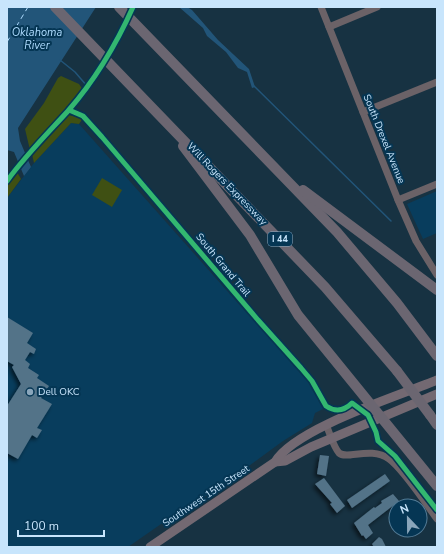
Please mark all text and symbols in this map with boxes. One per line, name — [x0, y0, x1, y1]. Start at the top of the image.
water label: Oklahoma River — [12, 25, 62, 53]
street label: South Drexel Avenue — [360, 92, 408, 186]
street label: Will Rogers Expressway — [184, 140, 271, 229]
street label: South Grand Trail — [192, 230, 254, 300]
road number: I 44 — [268, 232, 292, 246]
place label: Dell OKC — [38, 385, 80, 399]
marker: Dell OKC — [25, 387, 35, 397]
street label: Southwest 15th Street — [160, 461, 253, 530]
north arrow — [388, 498, 428, 538]
text: N — [398, 501, 411, 518]
scale bar — [18, 512, 104, 538]
text: 100 m — [24, 518, 59, 534]

